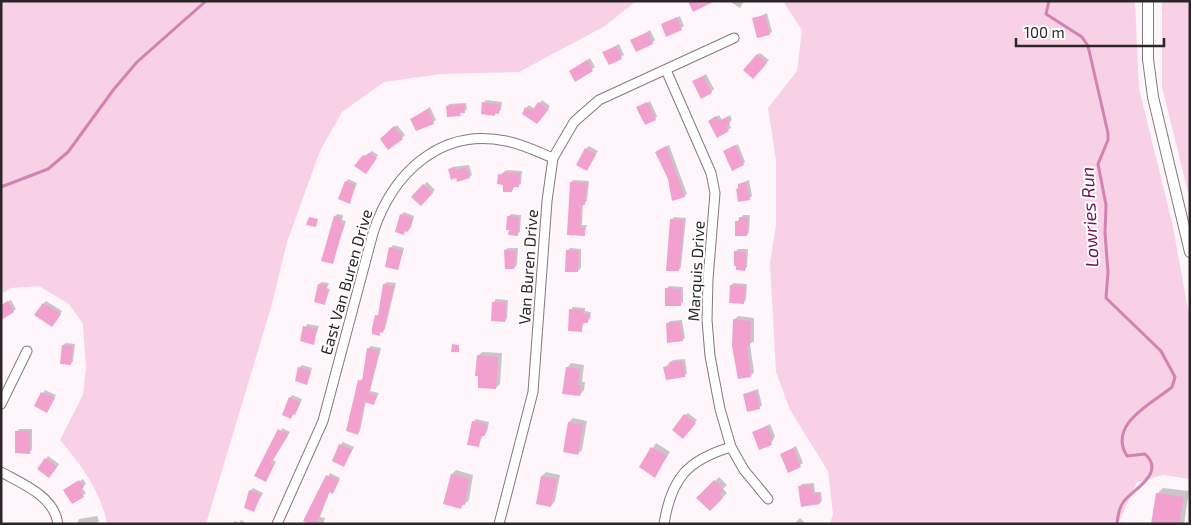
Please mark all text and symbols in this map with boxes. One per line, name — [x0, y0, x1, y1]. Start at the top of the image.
scale bar — [1016, 15, 1164, 47]
text: 100 m — [1024, 23, 1065, 41]
water label: Lowries Run — [1075, 166, 1103, 268]
street label: East Van Buren Drive — [316, 207, 375, 357]
street label: Van Buren Drive — [514, 209, 541, 325]
street label: Marquis Drive — [683, 220, 708, 322]

